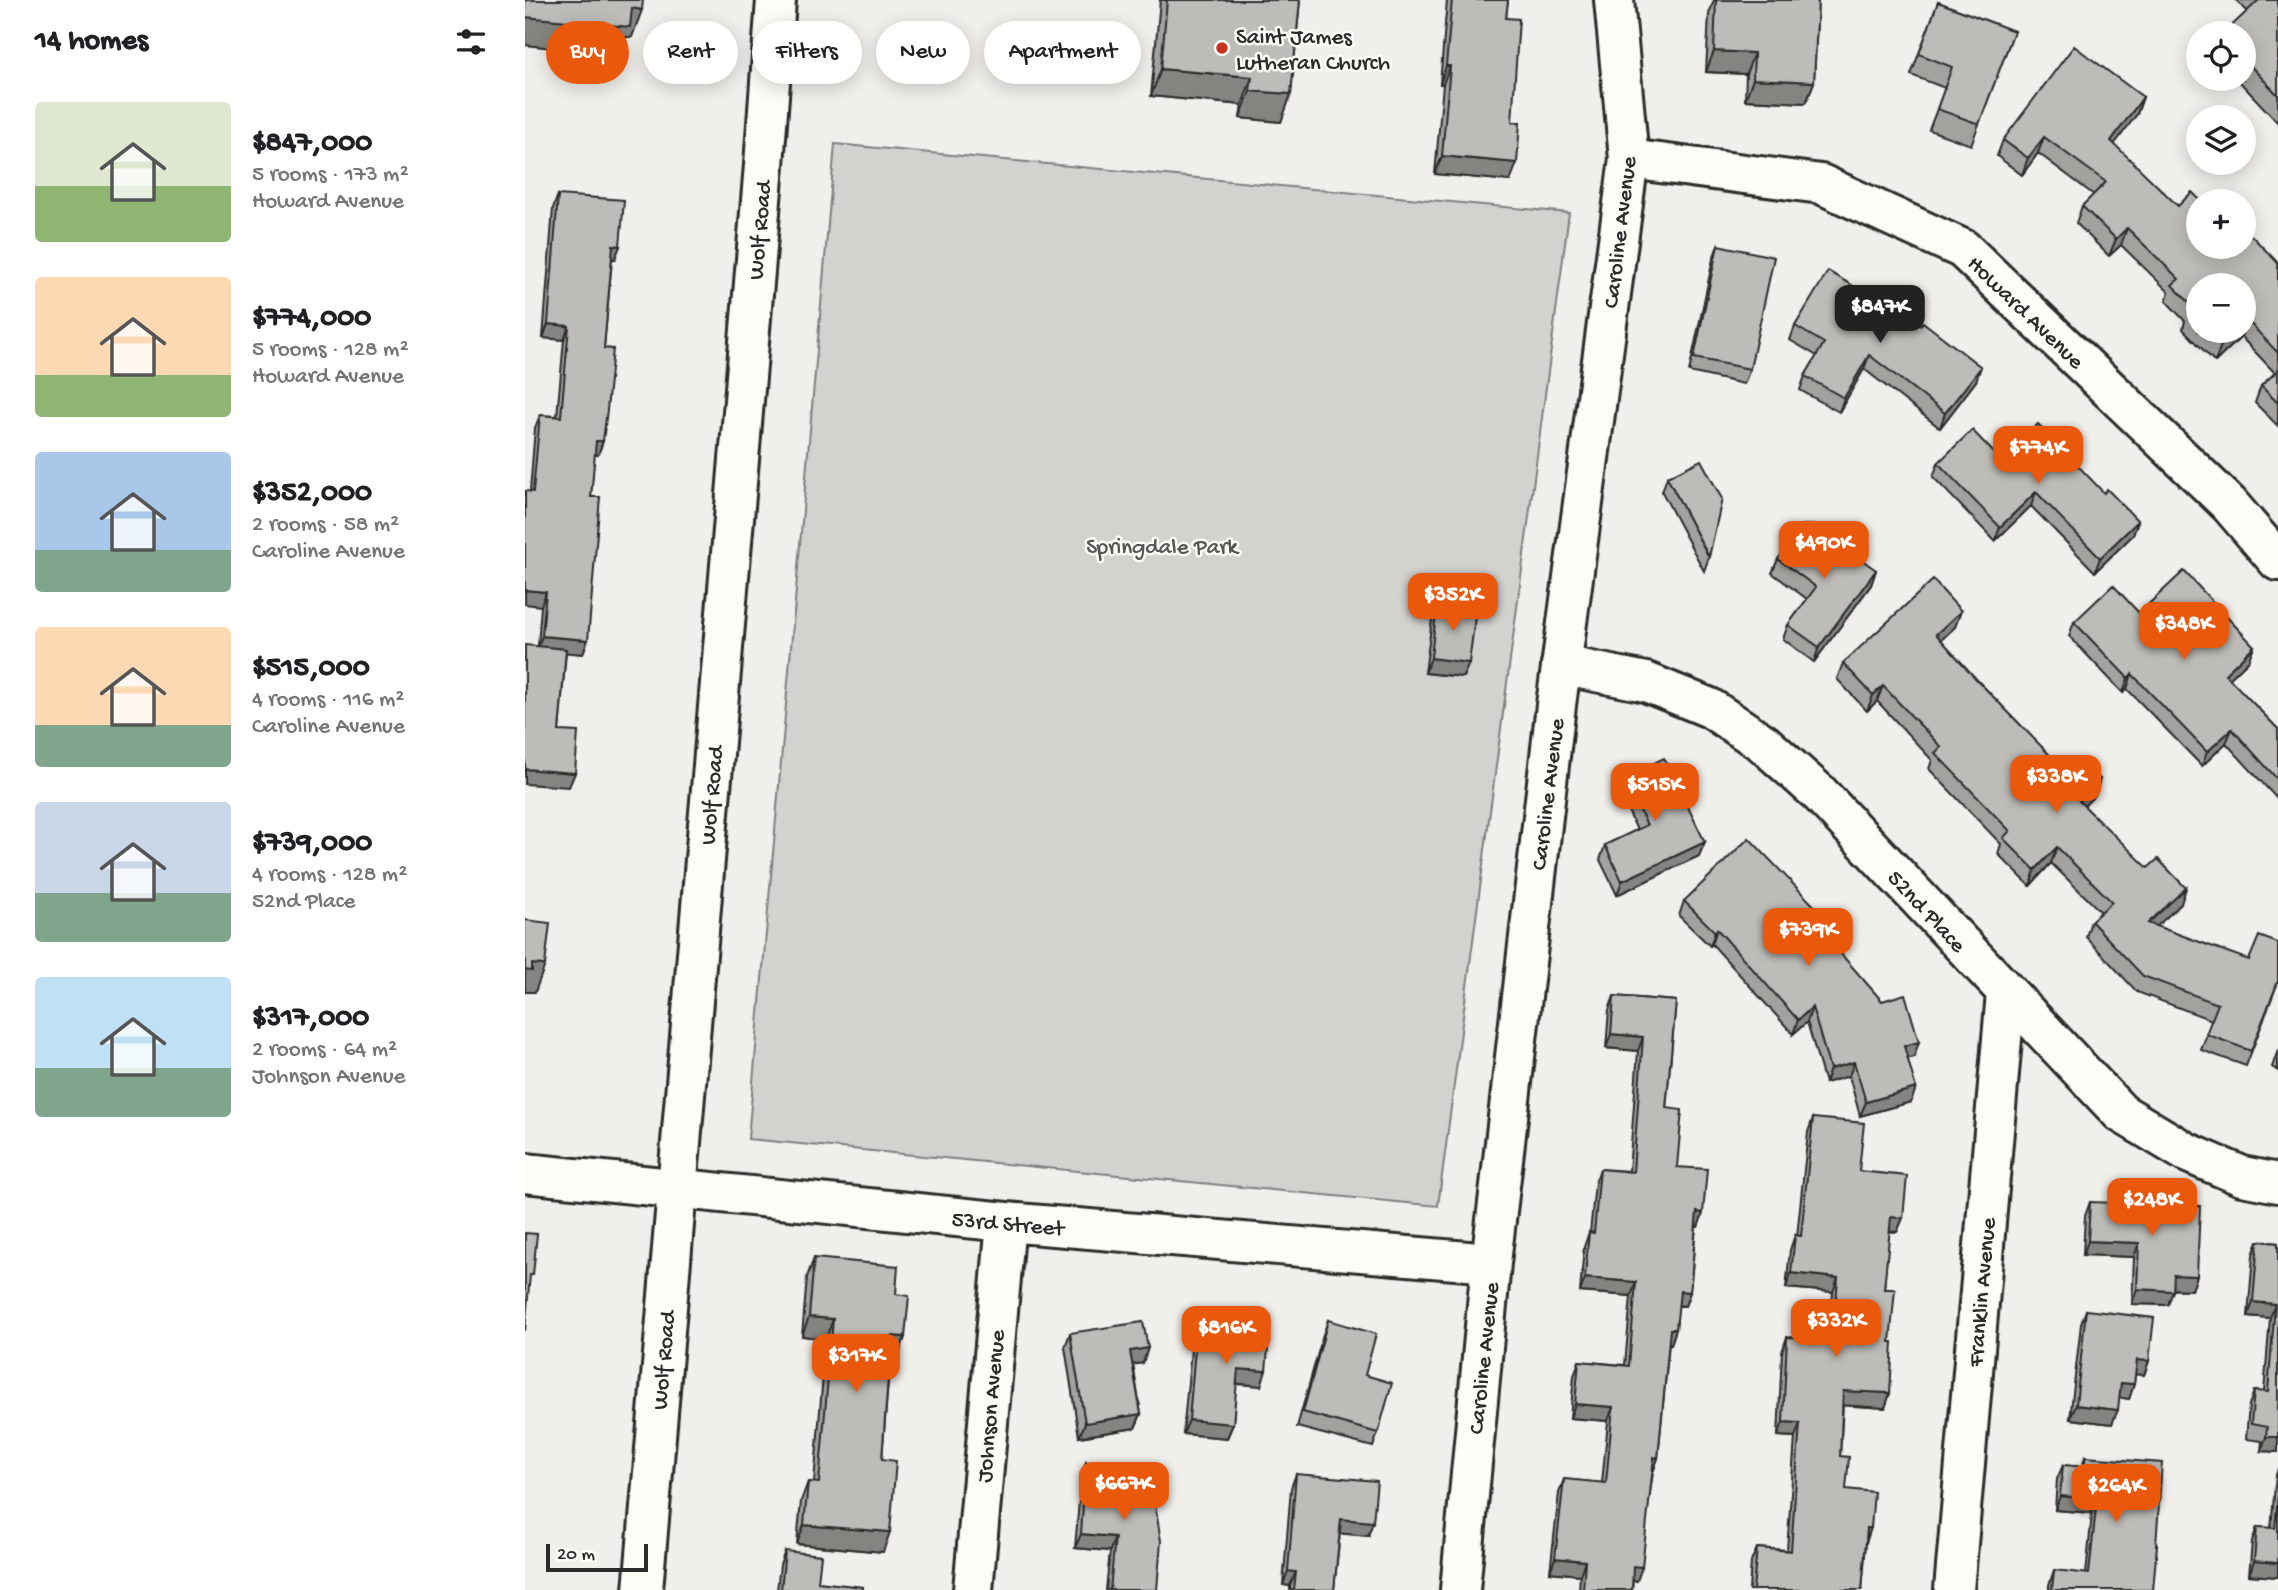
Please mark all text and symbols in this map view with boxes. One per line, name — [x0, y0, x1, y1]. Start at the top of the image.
chip: Buy — [546, 21, 629, 84]
chip: Rent — [643, 21, 738, 84]
chip: Filters — [752, 21, 862, 84]
chip: New — [876, 21, 970, 84]
chip: Apartment — [984, 21, 1141, 84]
map controls — [2186, 21, 2256, 343]
button: locate — [2186, 21, 2256, 91]
icon: filters — [452, 23, 490, 61]
text: 14 homes — [35, 25, 148, 60]
place label: Saint James Lutheran Church — [1236, 25, 1390, 78]
marker: Saint James Lutheran Church — [1214, 40, 1230, 56]
button: layers — [2186, 105, 2256, 175]
text: $847,000 — [252, 127, 372, 162]
icon: home — [91, 130, 175, 214]
street label: Caroline Avenue — [1599, 154, 1644, 310]
text: 5 rooms · 173 m² — [252, 162, 409, 189]
street label: Wolf Road — [744, 178, 779, 281]
text: Howard Avenue — [252, 189, 404, 216]
button: + — [2186, 189, 2256, 259]
street label: Howard Avenue — [1961, 251, 2089, 377]
button: − — [2186, 273, 2256, 343]
pin: $847K — [1831, 286, 1929, 345]
text: $847K — [1851, 294, 1909, 321]
text: $774,000 — [252, 302, 371, 337]
icon: home — [91, 305, 175, 389]
text: 5 rooms · 128 m² — [252, 337, 409, 364]
text: Howard Avenue — [252, 364, 404, 391]
pin: $774K — [1989, 426, 2087, 486]
text: $774K — [2009, 435, 2067, 462]
text: $352,000 — [252, 477, 372, 512]
icon: home — [91, 480, 175, 564]
text: 2 rooms · 58 m² — [252, 512, 399, 539]
pin: $490K — [1775, 522, 1873, 581]
text: $490K — [1795, 530, 1853, 557]
park label: Springdale Park — [1086, 535, 1241, 562]
text: Caroline Avenue — [252, 539, 405, 566]
pin: $352K — [1404, 574, 1502, 633]
text: $352K — [1424, 582, 1482, 609]
pin: $348K — [2135, 602, 2233, 662]
text: $348K — [2155, 611, 2213, 638]
text: $515,000 — [252, 652, 370, 687]
icon: home — [91, 655, 175, 739]
text: 4 rooms · 116 m² — [252, 687, 404, 714]
text: Caroline Avenue — [252, 714, 405, 741]
street label: Caroline Avenue — [1527, 716, 1572, 872]
street label: Wolf Road — [696, 743, 731, 846]
pin: $338K — [2007, 756, 2105, 815]
pin: $515K — [1606, 764, 1704, 823]
text: $338K — [2026, 764, 2086, 791]
text: $515K — [1627, 772, 1683, 799]
text: $739,000 — [252, 827, 372, 862]
icon: home — [91, 830, 175, 914]
text: 4 rooms · 128 m² — [252, 862, 407, 889]
street label: 52nd Place — [1880, 865, 1971, 960]
text: 52nd Place — [252, 889, 355, 916]
pin: $739K — [1759, 908, 1857, 968]
text: $739K — [1779, 917, 1837, 944]
text: $317,000 — [252, 1002, 369, 1037]
icon: home — [91, 1005, 175, 1089]
text: 2 rooms · 64 m² — [252, 1037, 397, 1064]
text: Johnson Avenue — [252, 1064, 405, 1091]
pin: $248K — [2103, 1178, 2201, 1238]
text: $248K — [2123, 1187, 2181, 1214]
street label: 53rd Street — [951, 1207, 1066, 1244]
street label: Franklin Avenue — [1963, 1216, 2004, 1369]
street label: Caroline Avenue — [1464, 1280, 1507, 1436]
pin: $332K — [1787, 1300, 1885, 1359]
pin: $816K — [1177, 1306, 1275, 1366]
street label: Wolf Road — [648, 1308, 683, 1411]
text: $332K — [1807, 1308, 1865, 1335]
text: $816K — [1198, 1315, 1254, 1342]
street label: Johnson Avenue — [972, 1328, 1013, 1484]
pin: $317K — [807, 1334, 905, 1394]
text: $317K — [828, 1343, 884, 1370]
pin: $667K — [1075, 1462, 1173, 1522]
pin: $264K — [2067, 1464, 2165, 1524]
text: $667K — [1095, 1471, 1153, 1498]
text: $264K — [2088, 1473, 2144, 1500]
scale bar — [546, 1541, 647, 1573]
text: 20 m — [557, 1544, 595, 1567]

